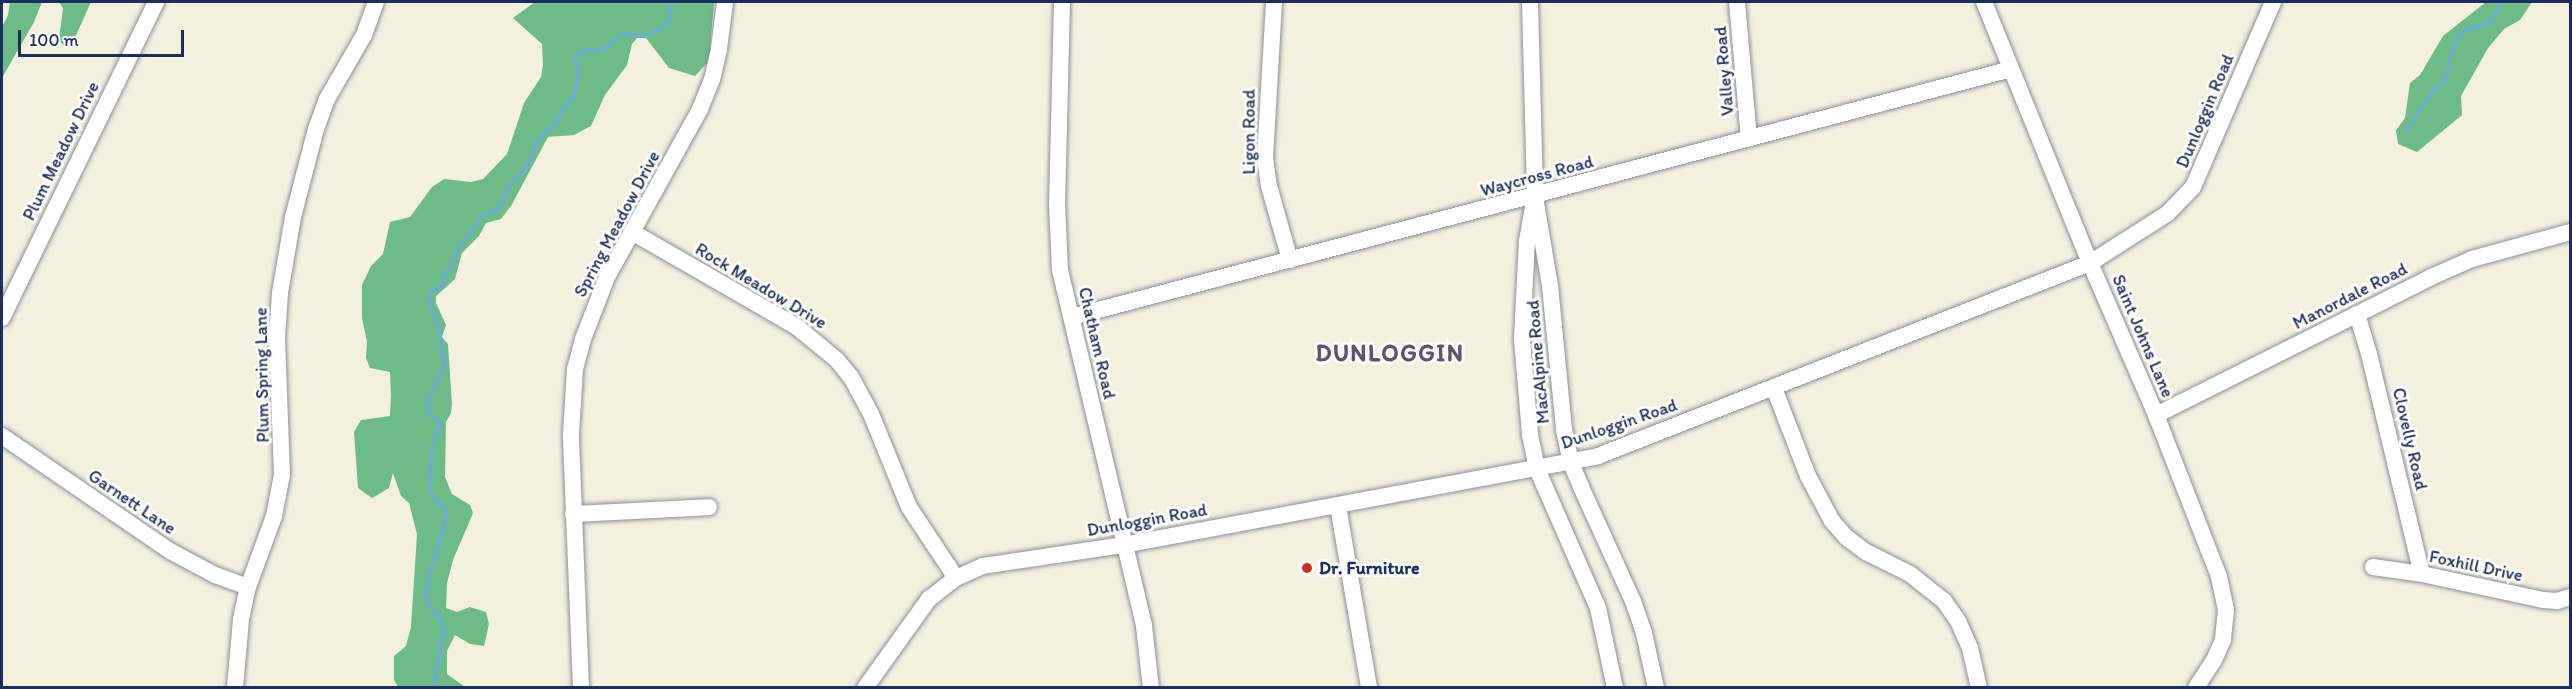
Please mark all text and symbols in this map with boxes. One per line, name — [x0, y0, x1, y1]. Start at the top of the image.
scale bar — [21, 18, 188, 56]
street label: Valley Road — [1709, 26, 1739, 116]
text: 100 m — [29, 29, 79, 51]
street label: Dunloggin Road — [2171, 51, 2239, 171]
street label: Plum Meadow Drive — [18, 78, 104, 224]
street label: Ligon Road — [1238, 90, 1260, 174]
street label: Spring Meadow Drive — [569, 147, 665, 301]
street label: Waycross Road — [1478, 151, 1596, 201]
street label: Rock Meadow Drive — [691, 238, 831, 334]
street label: Manordale Road — [2289, 258, 2411, 334]
street label: Saint Johns Lane — [2107, 271, 2179, 401]
street label: Chatham Road — [1074, 285, 1120, 401]
street label: MacAlpine Road — [1522, 299, 1554, 425]
street label: Plum Spring Lane — [250, 307, 274, 443]
district label: DUNLOGGIN — [1315, 339, 1465, 367]
street label: Clovelly Road — [2388, 386, 2432, 492]
street label: Dunloggin Road — [1558, 394, 1680, 454]
street label: Garnett Lane — [84, 465, 180, 539]
street label: Dunloggin Road — [1085, 499, 1209, 541]
street label: Foxhill Drive — [2427, 546, 2525, 586]
place label: Dr. Furniture — [1319, 557, 1419, 579]
marker: Dr. Furniture — [1300, 561, 1314, 575]

